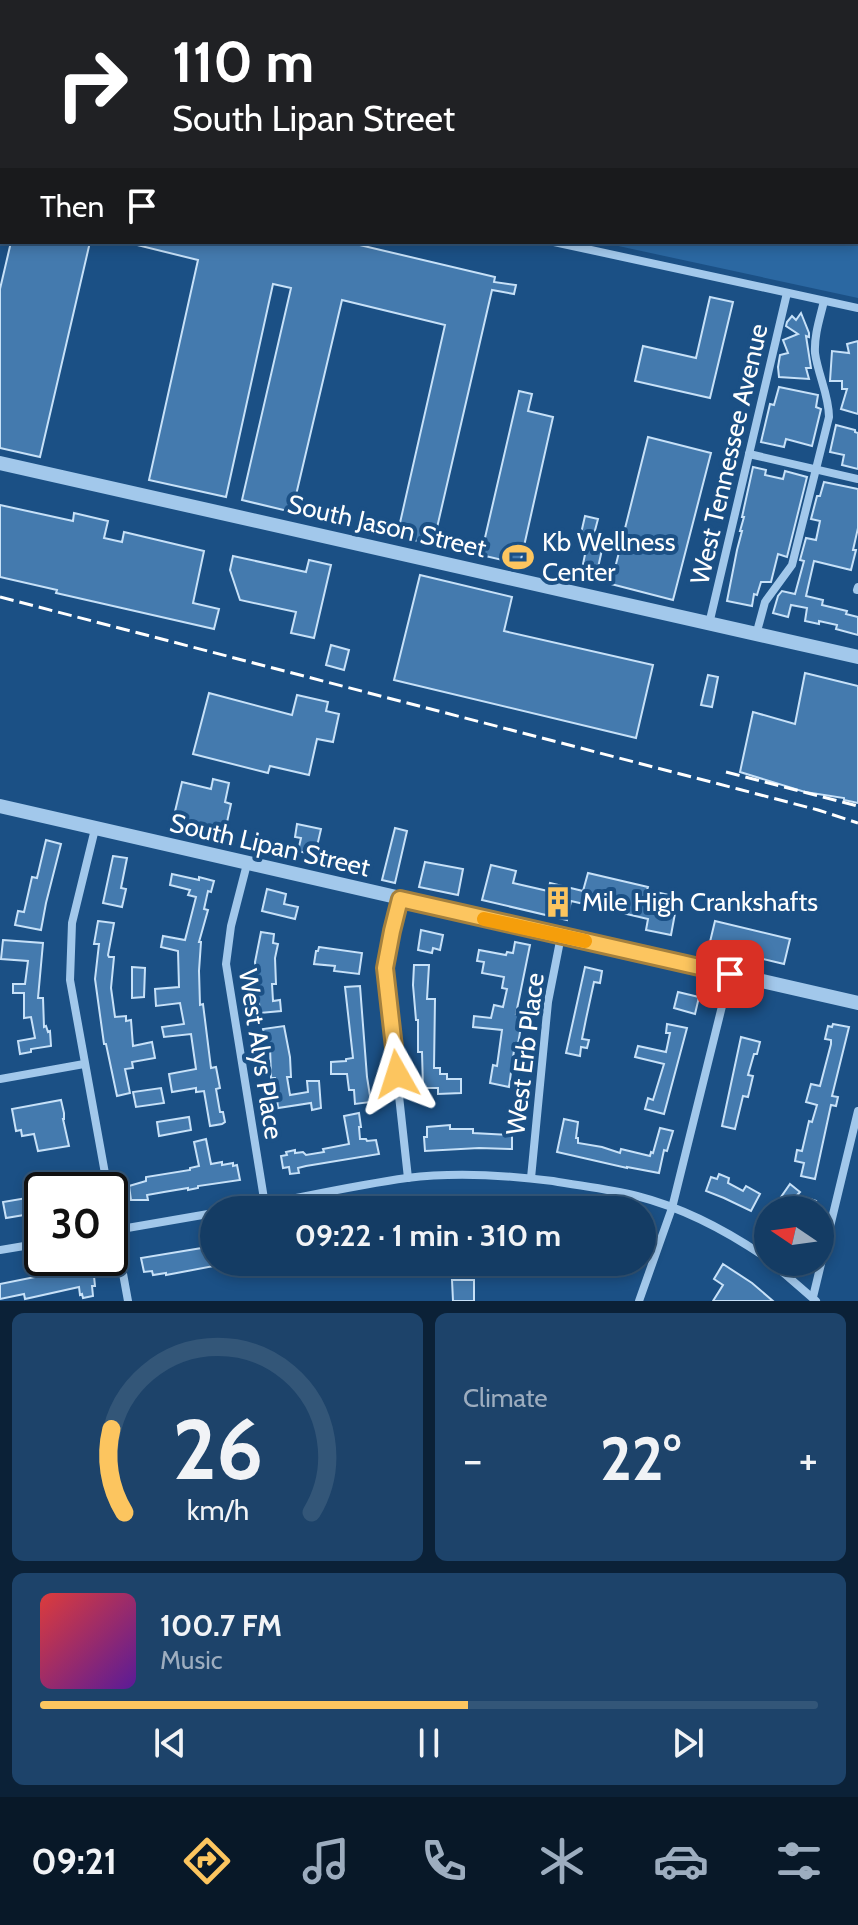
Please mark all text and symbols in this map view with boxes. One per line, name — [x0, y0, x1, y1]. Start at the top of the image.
text: 110 m — [172, 28, 314, 96]
icon: right — [40, 32, 144, 136]
text: South Lipan Street — [172, 96, 455, 140]
icon: arrive — [120, 184, 164, 228]
text: Then — [40, 188, 104, 225]
street label: West Tennessee Avenue — [683, 321, 775, 587]
street label: South Jason Street — [285, 488, 490, 564]
place label: Kb Wellness Center — [542, 526, 676, 588]
sports icon: Kb Wellness Center — [501, 540, 535, 574]
street label: South Lipan Street — [167, 806, 373, 884]
building icon: Mile High Crankshafts — [541, 885, 575, 919]
place label: Mile High Crankshafts — [582, 886, 818, 918]
pin — [696, 940, 764, 1008]
icon: arrive — [708, 952, 752, 996]
street label: West Alys Place — [232, 967, 290, 1141]
street label: West Erb Place — [499, 971, 551, 1137]
position arrow — [355, 1032, 439, 1116]
speed limit sign: 30 — [24, 1172, 128, 1276]
north arrow — [754, 1196, 834, 1276]
map controls — [754, 1196, 834, 1276]
text: 09:22 · 1 min · 310 m — [295, 1217, 561, 1254]
text: Climate — [463, 1382, 548, 1414]
text: 26 — [172, 1399, 263, 1500]
text: 22° — [600, 1422, 681, 1495]
text: − — [463, 1433, 482, 1486]
text: + — [799, 1433, 818, 1486]
text: km/h — [186, 1492, 249, 1527]
text: 100.7 FM — [160, 1607, 282, 1644]
text: Music — [160, 1644, 223, 1676]
icon: previous — [148, 1721, 192, 1765]
icon: pause — [407, 1721, 451, 1765]
icon: next — [666, 1721, 710, 1765]
icon: directions — [179, 1833, 235, 1889]
icon: music — [298, 1833, 354, 1889]
icon: phone — [416, 1833, 472, 1889]
icon: climate — [534, 1833, 590, 1889]
icon: car — [653, 1833, 709, 1889]
icon: filters — [771, 1833, 827, 1889]
text: 09:21 — [31, 1839, 117, 1883]

